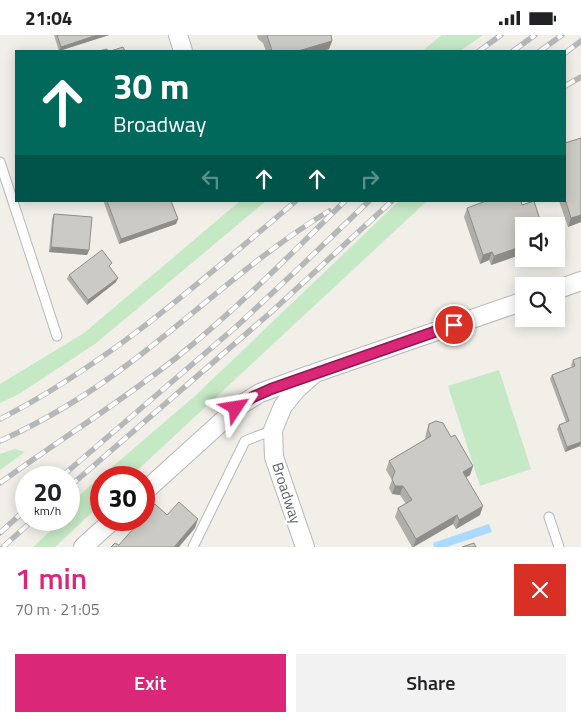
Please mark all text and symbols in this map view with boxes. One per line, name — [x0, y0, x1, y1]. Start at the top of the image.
text: 21:04 — [25, 3, 72, 32]
text: 30 m — [113, 59, 189, 113]
icon: ahead — [30, 70, 95, 135]
text: Broadway — [113, 107, 206, 141]
icon: left — [197, 165, 225, 193]
icon: ahead — [250, 165, 278, 193]
icon: ahead — [303, 165, 331, 193]
icon: right — [356, 165, 384, 193]
map controls — [515, 217, 565, 327]
button: sound — [515, 217, 565, 267]
button: search — [515, 277, 565, 327]
pin — [433, 304, 475, 346]
icon: arrive — [440, 311, 468, 339]
position arrow — [209, 381, 261, 433]
street label: Broadway — [266, 459, 308, 527]
speed limit sign: 30 — [90, 466, 155, 531]
text: 20 — [33, 473, 62, 511]
text: km/h — [34, 501, 61, 520]
text: 1 min — [15, 555, 87, 601]
button: close — [514, 564, 566, 616]
text: 70 m · 21:05 — [15, 597, 100, 621]
button: Exit — [15, 654, 286, 712]
button: Share — [296, 654, 566, 712]

